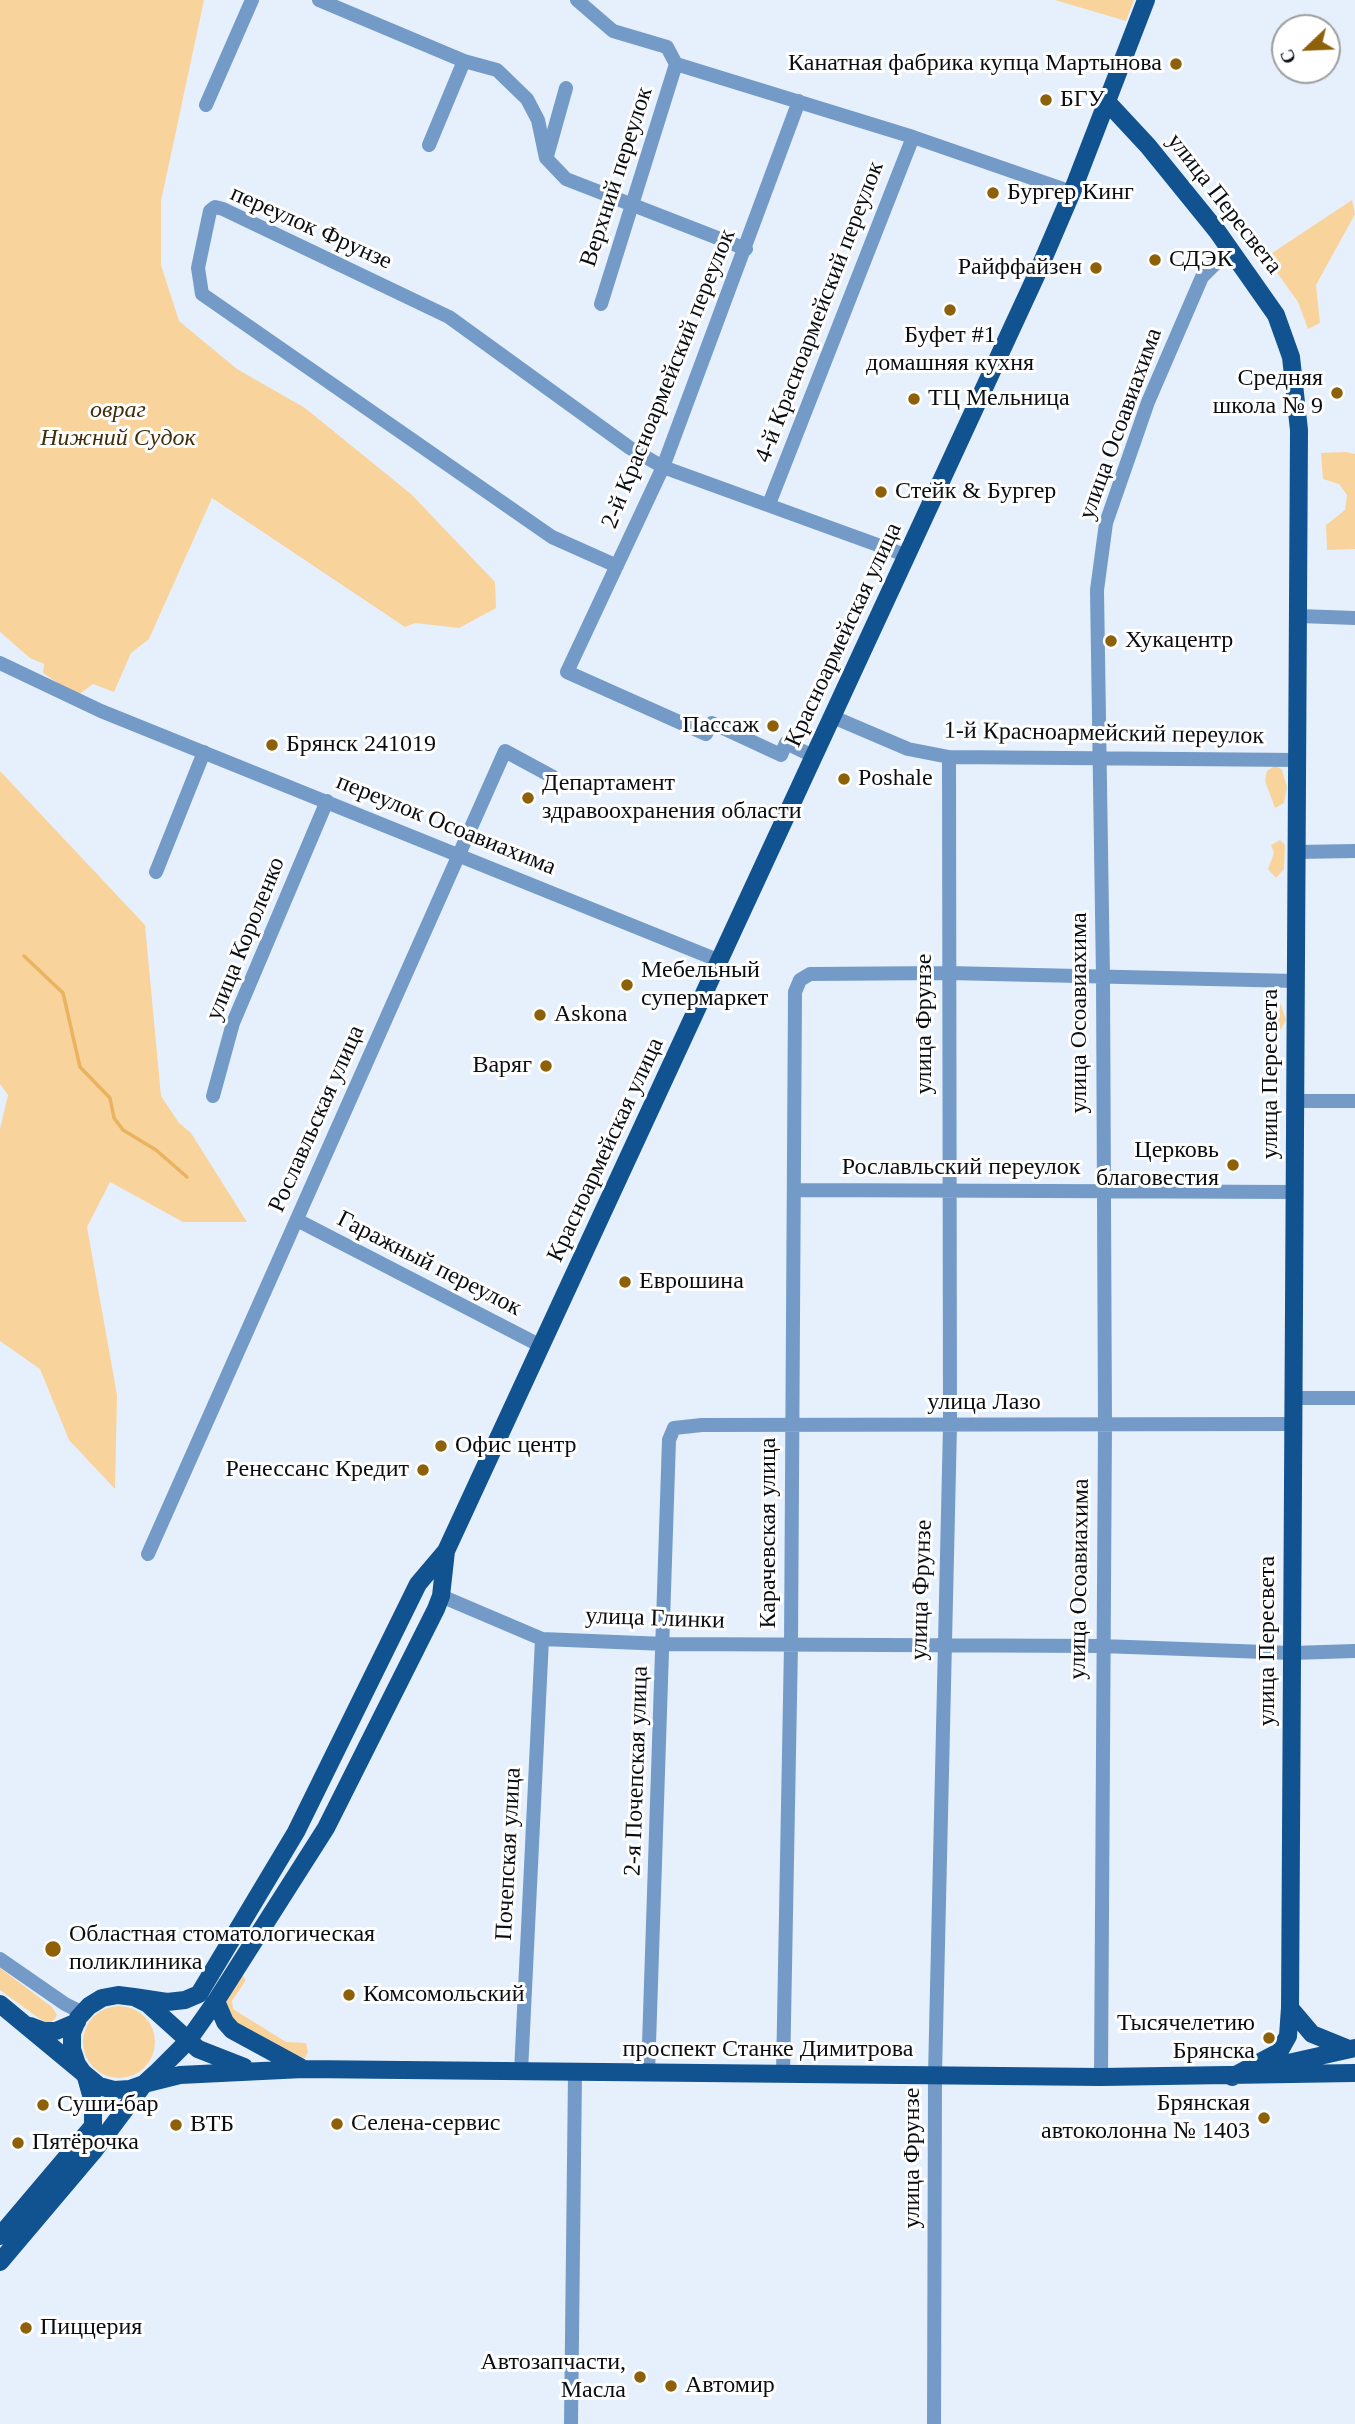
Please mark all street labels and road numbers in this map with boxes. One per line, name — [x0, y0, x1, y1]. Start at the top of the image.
street label: Верхний переулок — [574, 83, 660, 271]
street label: улица Пересвета — [1160, 128, 1288, 280]
street label: 4-й Красноармейский переулок — [749, 157, 891, 467]
street label: переулок Фрунзе — [226, 180, 396, 276]
street label: 2-й Красноармейский переулок — [596, 225, 742, 533]
street label: улица Осоавиахима — [1073, 325, 1169, 523]
street label: Красноармейская улица — [779, 518, 909, 752]
street label: 1-й Красноармейский переулок — [944, 717, 1264, 751]
street label: переулок Осоавиахима — [332, 768, 560, 882]
street label: улица Короленко — [200, 853, 292, 1025]
street label: улица Осоавиахима — [1066, 912, 1094, 1114]
street label: улица Фрунзе — [911, 954, 939, 1094]
street label: улица Пересвета — [1257, 989, 1285, 1159]
street label: Рославльская улица — [263, 1021, 371, 1217]
street label: Красноармейская улица — [541, 1033, 671, 1267]
street label: Рославльский переулок — [842, 1154, 1080, 1182]
street label: Гаражный переулок — [332, 1205, 526, 1323]
street label: улица Лазо — [927, 1389, 1041, 1417]
street label: Карачевская улица — [755, 1438, 783, 1628]
street label: улица Осоавиахима — [1064, 1478, 1096, 1680]
street label: улица Фрунзе — [905, 1519, 939, 1661]
street label: улица Пересвета — [1254, 1556, 1282, 1726]
street label: улица Глинки — [585, 1602, 725, 1636]
street label: 2-я Почепская улица — [619, 1665, 655, 1877]
street label: Почепская улица — [490, 1767, 528, 1941]
street label: проспект Станке Димитрова — [623, 2036, 913, 2064]
street label: улица Фрунзе — [899, 2088, 927, 2228]

